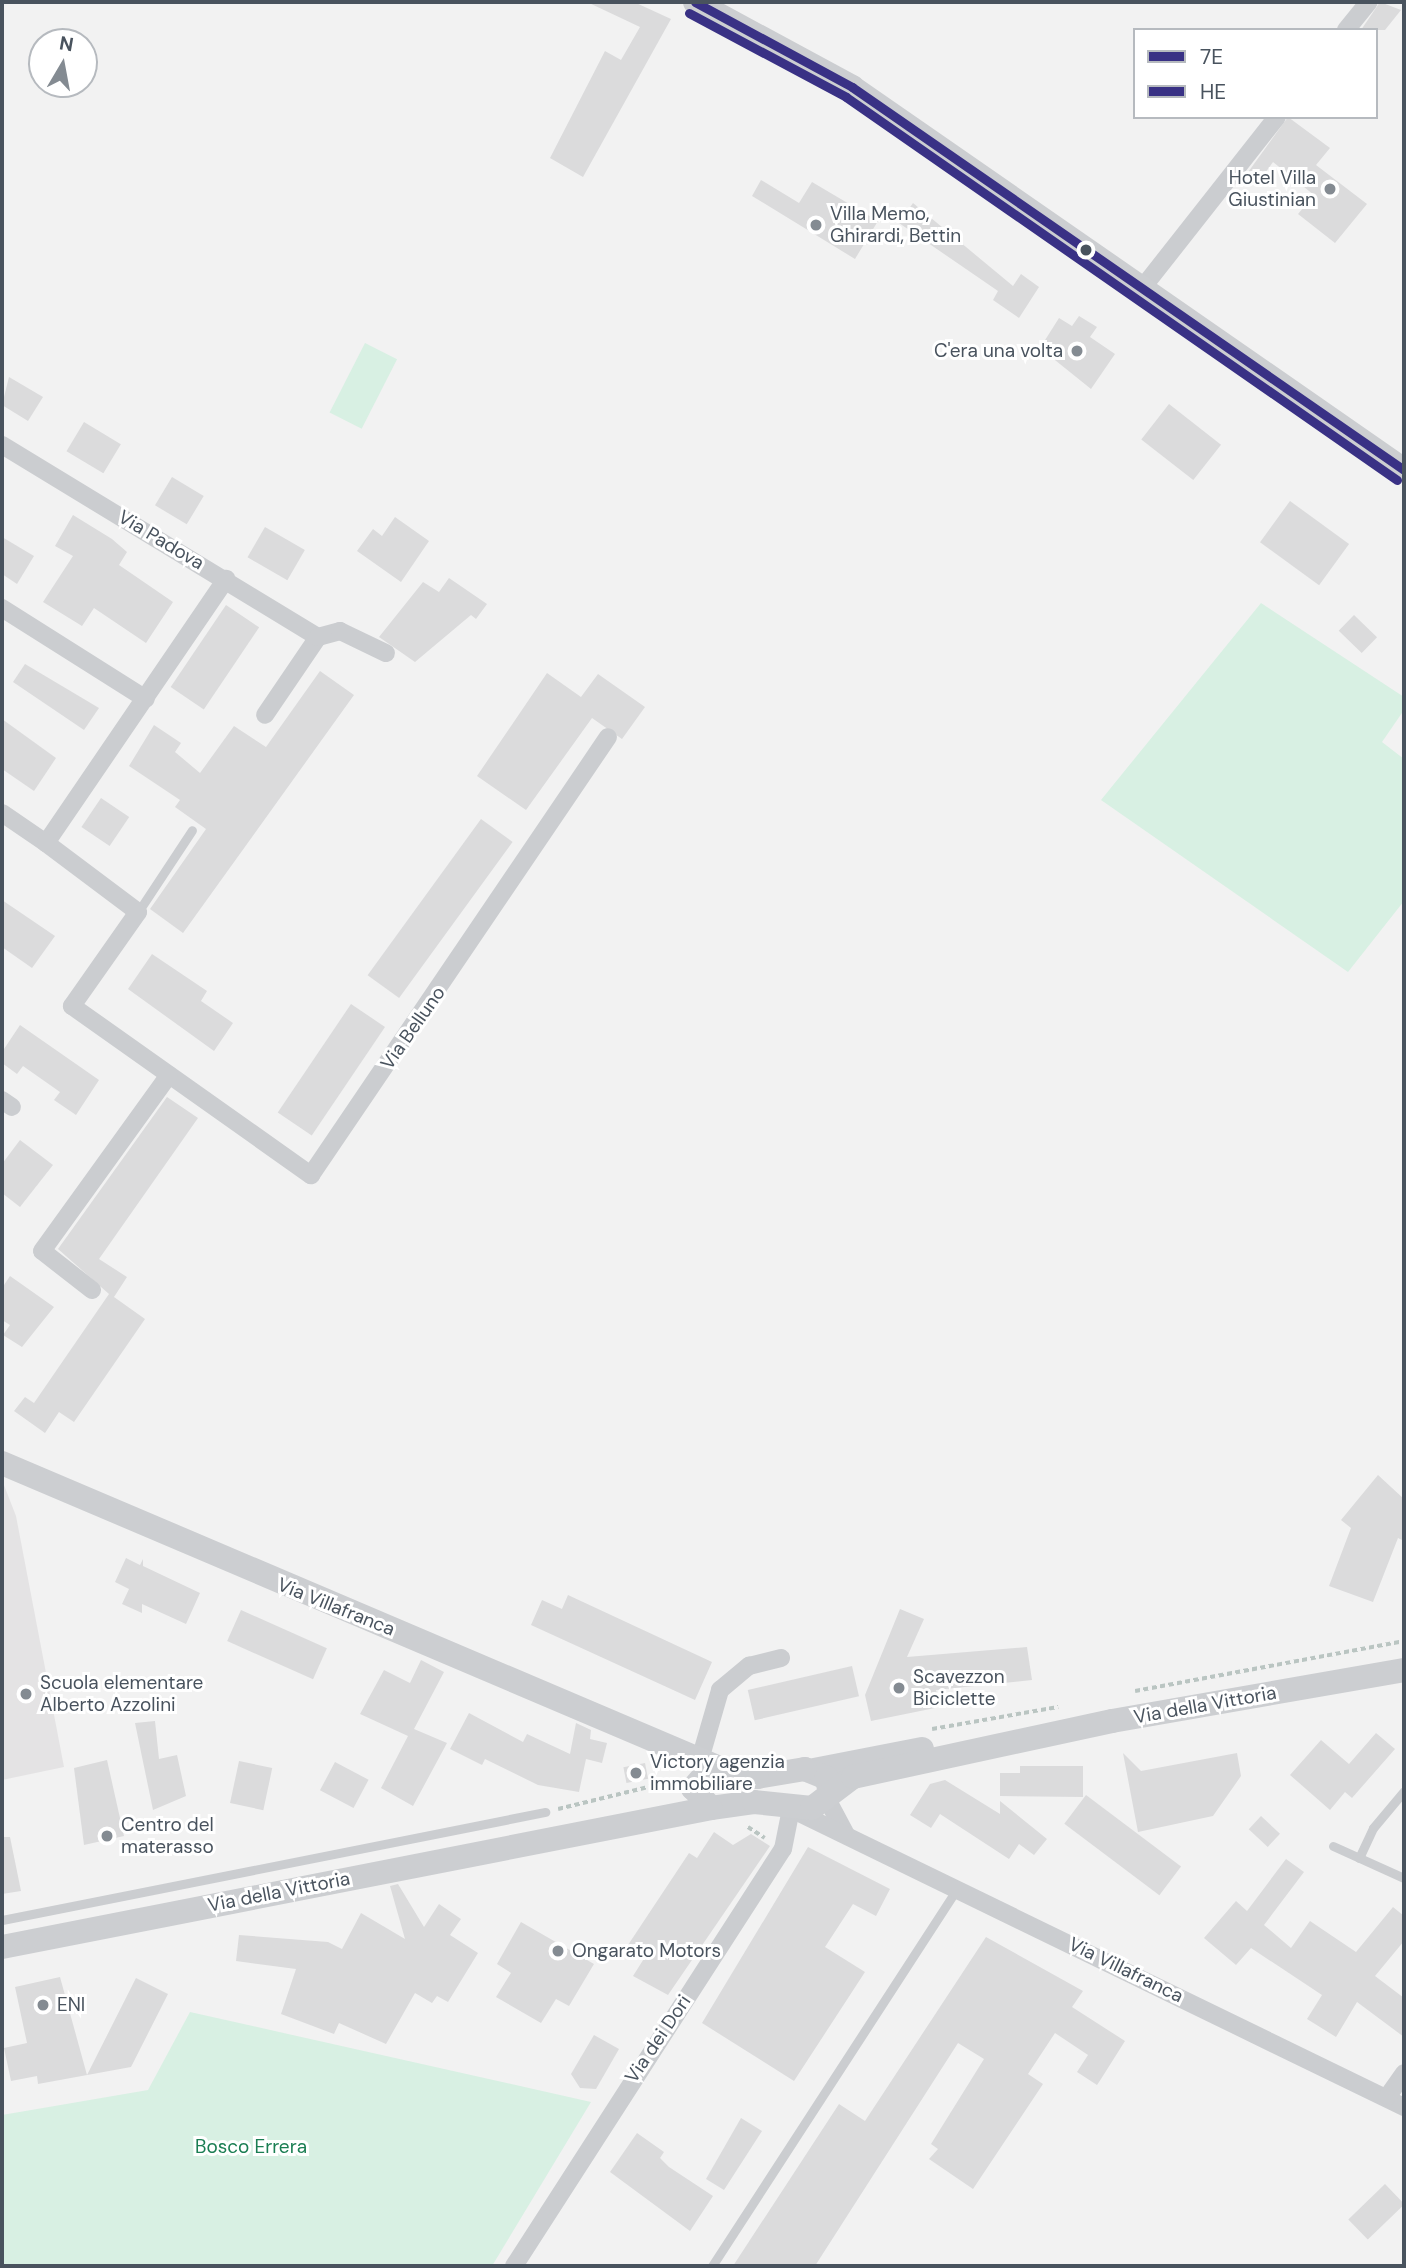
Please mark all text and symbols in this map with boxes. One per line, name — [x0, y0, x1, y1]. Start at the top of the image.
north arrow — [28, 28, 98, 98]
legend — [1133, 28, 1378, 119]
text: N — [57, 30, 75, 57]
text: 7E — [1200, 43, 1223, 71]
text: HE — [1200, 78, 1226, 106]
place label: Hotel Villa Giustinian — [1228, 167, 1316, 211]
marker: Hotel Villa Giustinian — [1322, 181, 1338, 197]
place label: Villa Memo, Ghirardi, Bettin — [830, 203, 961, 247]
marker: Villa Memo, Ghirardi, Bettin — [808, 217, 824, 233]
unlabelled marker — [1079, 243, 1093, 257]
place label: C'era una volta — [934, 340, 1063, 362]
marker: C'era una volta — [1069, 343, 1085, 359]
street label: Via Padova — [114, 505, 208, 575]
street label: Via Belluno — [376, 982, 450, 1074]
street label: Via Villafranca — [274, 1573, 398, 1641]
place label: Scavezzon Biciclette — [913, 1666, 1005, 1710]
place label: Scuola elementare Alberto Azzolini — [40, 1672, 203, 1716]
marker: Scavezzon Biciclette — [891, 1680, 907, 1696]
street label: Via della Vittoria — [1132, 1681, 1278, 1729]
marker: Scuola elementare Alberto Azzolini — [18, 1686, 34, 1702]
place label: Victory agenzia immobiliare — [650, 1751, 785, 1795]
marker: Victory agenzia immobiliare — [628, 1765, 644, 1781]
place label: Centro del materasso — [121, 1814, 214, 1858]
marker: Centro del materasso — [99, 1828, 115, 1844]
street label: Via della Vittoria — [206, 1867, 352, 1917]
street label: Via Villafranca — [1065, 1932, 1187, 2008]
place label: Ongarato Motors — [572, 1940, 721, 1962]
marker: Ongarato Motors — [550, 1943, 566, 1959]
street label: Via dei Dori — [620, 1991, 696, 2087]
place label: ENI — [57, 1994, 85, 2016]
marker: ENI — [35, 1997, 51, 2013]
park label: Bosco Errera — [195, 2136, 307, 2158]

